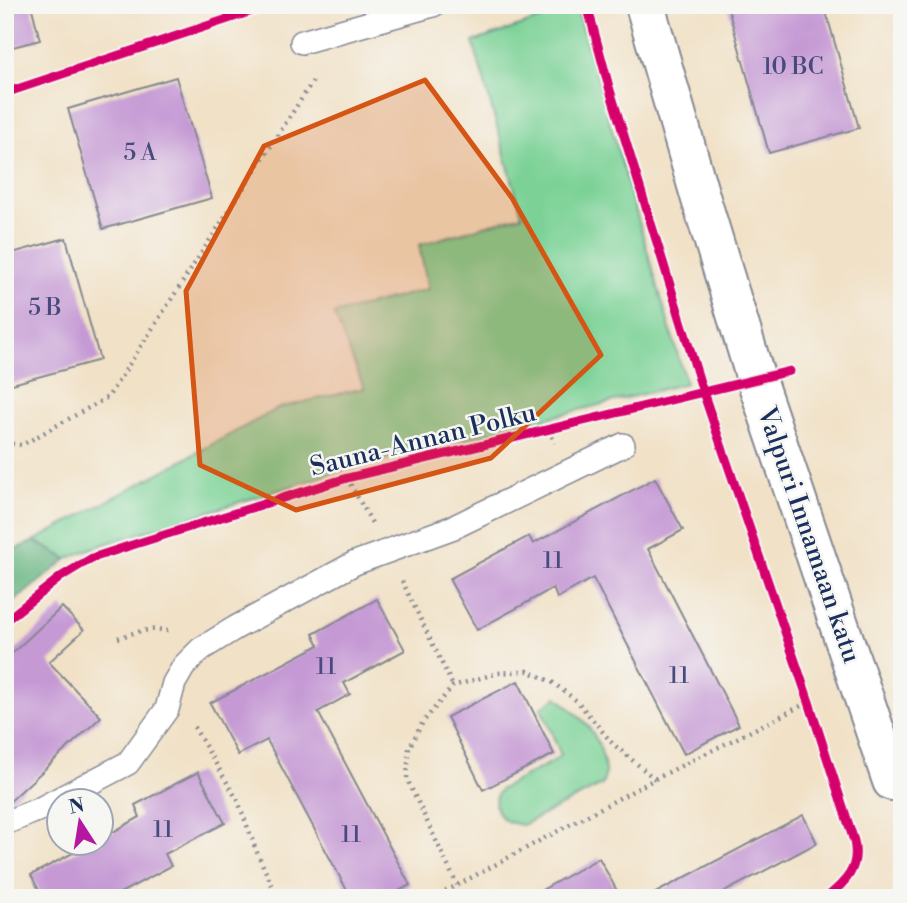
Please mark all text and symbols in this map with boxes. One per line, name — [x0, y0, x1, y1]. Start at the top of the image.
house number: 10 BC — [762, 53, 824, 81]
house number: 5 A — [123, 139, 158, 167]
house number: 5 B — [28, 294, 62, 322]
street label: Sauna-Annan Polku — [307, 396, 540, 484]
street label: Valpuri Innamaan katu — [750, 402, 868, 667]
house number: 11 — [543, 547, 563, 575]
house number: 11 — [316, 653, 336, 681]
house number: 11 — [669, 662, 689, 690]
north arrow — [46, 788, 116, 858]
text: N — [67, 793, 87, 820]
house number: 11 — [153, 816, 173, 844]
house number: 11 — [341, 821, 361, 849]

